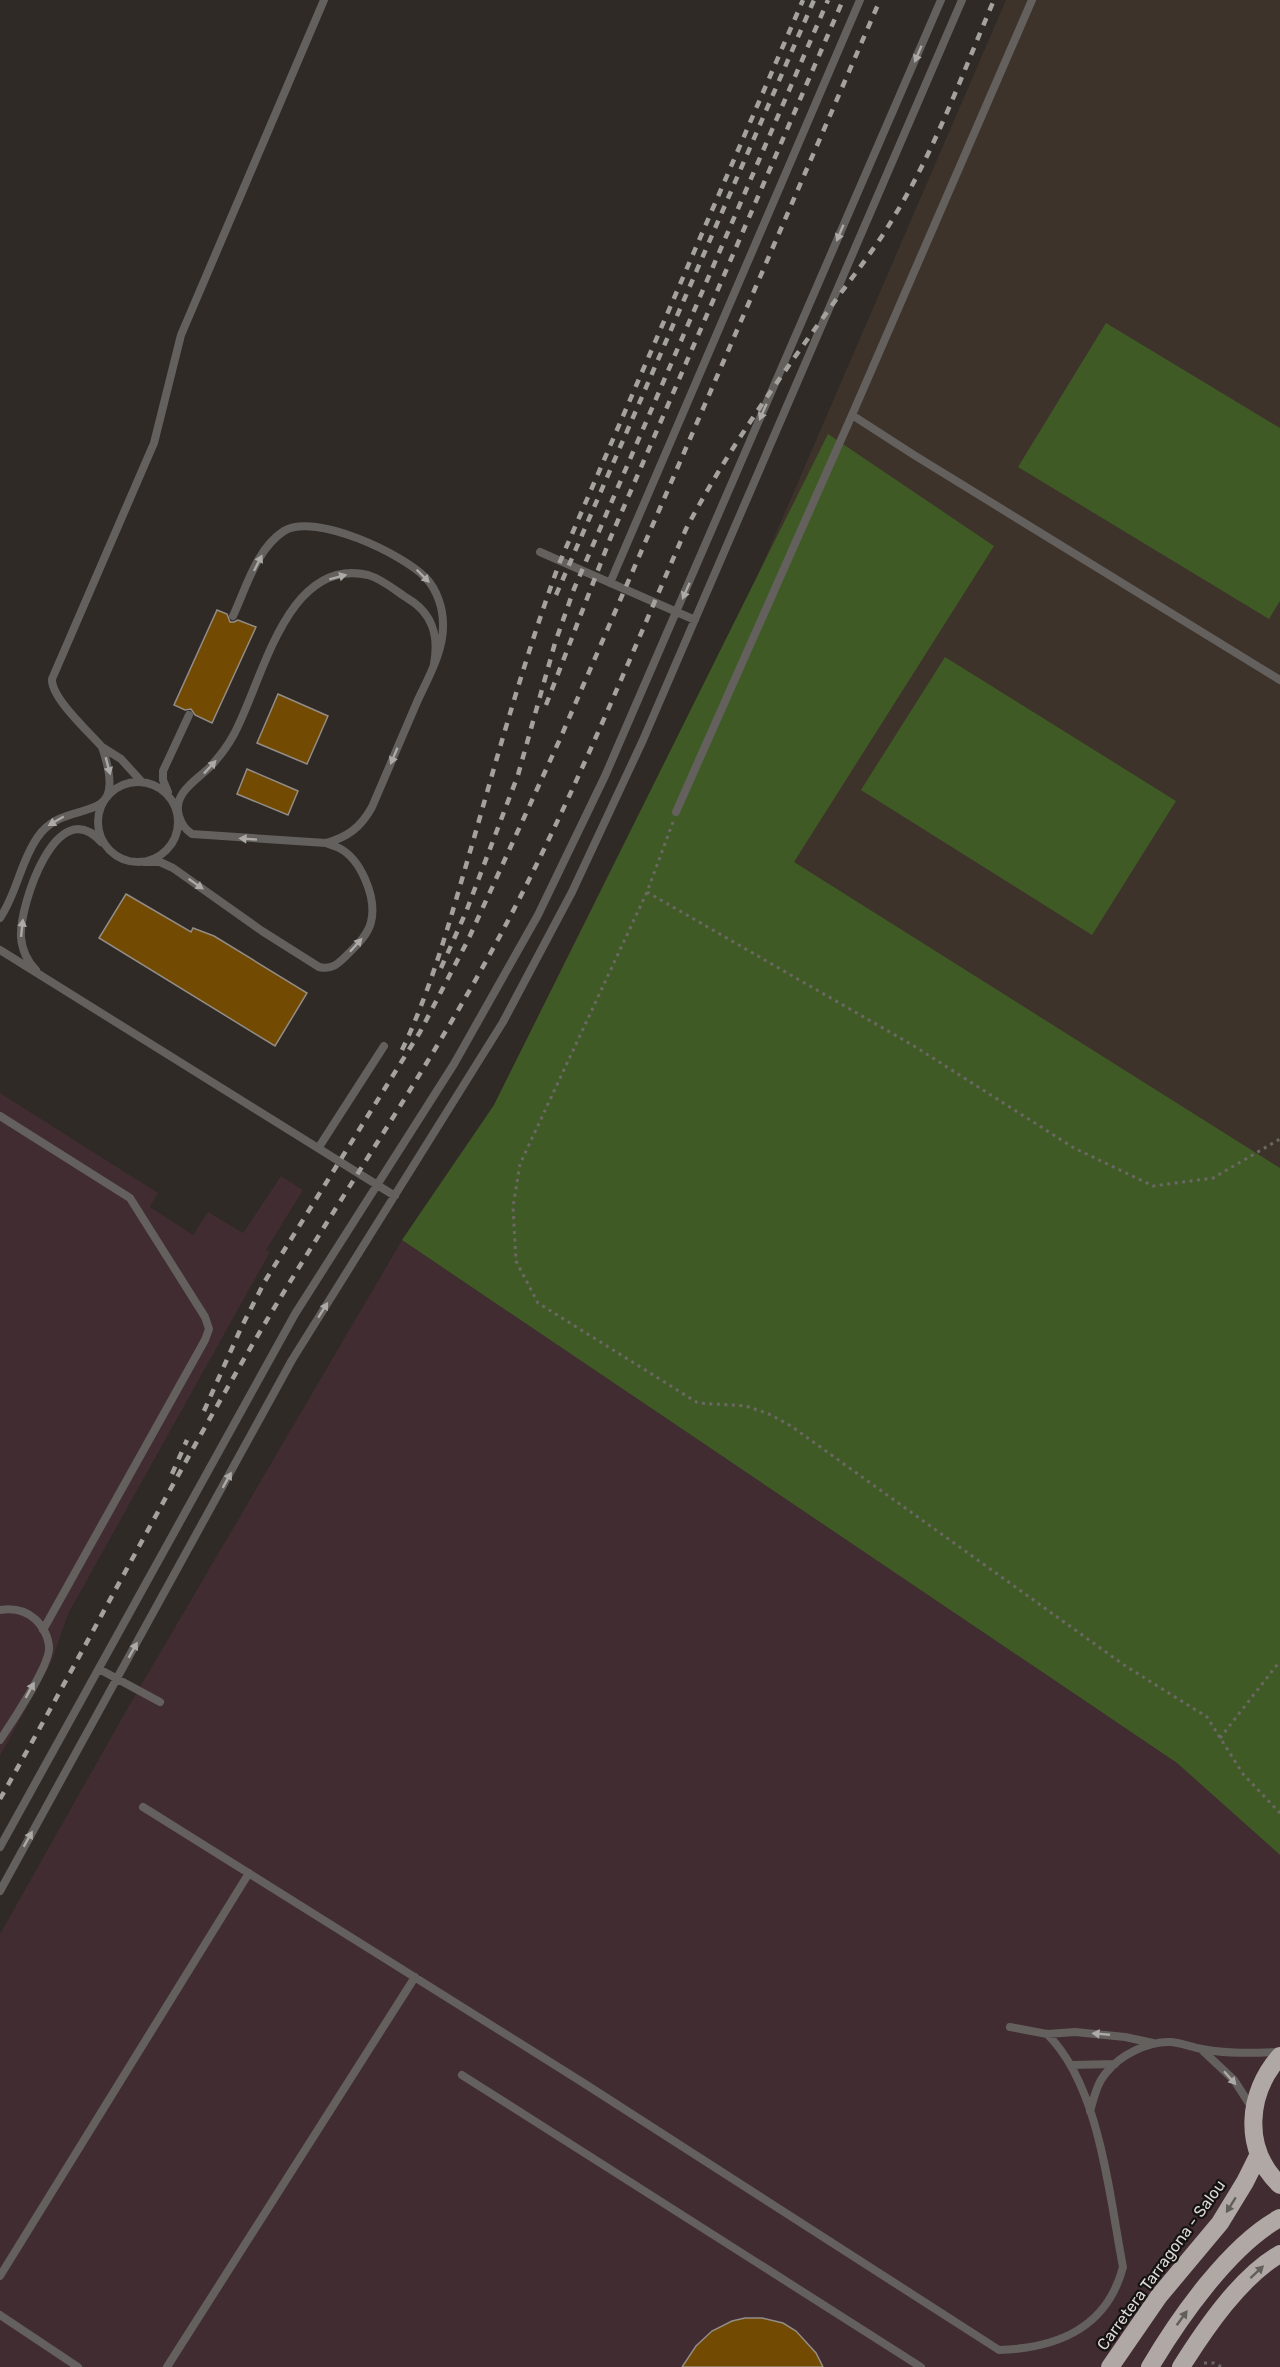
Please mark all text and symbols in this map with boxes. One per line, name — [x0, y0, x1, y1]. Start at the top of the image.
one-way arrow — [913, 45, 923, 63]
one-way arrow — [836, 224, 845, 241]
one-way arrow — [759, 403, 768, 420]
one-way arrow — [253, 554, 263, 571]
one-way arrow — [416, 569, 430, 583]
one-way arrow — [329, 571, 347, 581]
one-way arrow — [681, 582, 690, 599]
one-way arrow — [389, 747, 398, 765]
one-way arrow — [104, 757, 113, 775]
one-way arrow — [202, 760, 216, 774]
one-way arrow — [47, 816, 64, 826]
one-way arrow — [239, 835, 258, 844]
one-way arrow — [188, 878, 204, 890]
one-way arrow — [17, 919, 27, 938]
one-way arrow — [349, 938, 362, 953]
one-way arrow — [318, 1302, 329, 1318]
one-way arrow — [222, 1471, 232, 1488]
one-way arrow — [128, 1641, 138, 1658]
one-way arrow — [25, 1682, 36, 1698]
one-way arrow — [23, 1830, 33, 1847]
one-way arrow — [1091, 2030, 1110, 2039]
one-way arrow — [1223, 2070, 1237, 2085]
street label: Carretera Tarragona - Salou — [1093, 2176, 1229, 2354]
one-way arrow — [1226, 2197, 1237, 2213]
one-way arrow — [1249, 2265, 1264, 2279]
one-way arrow — [1176, 2311, 1188, 2326]

